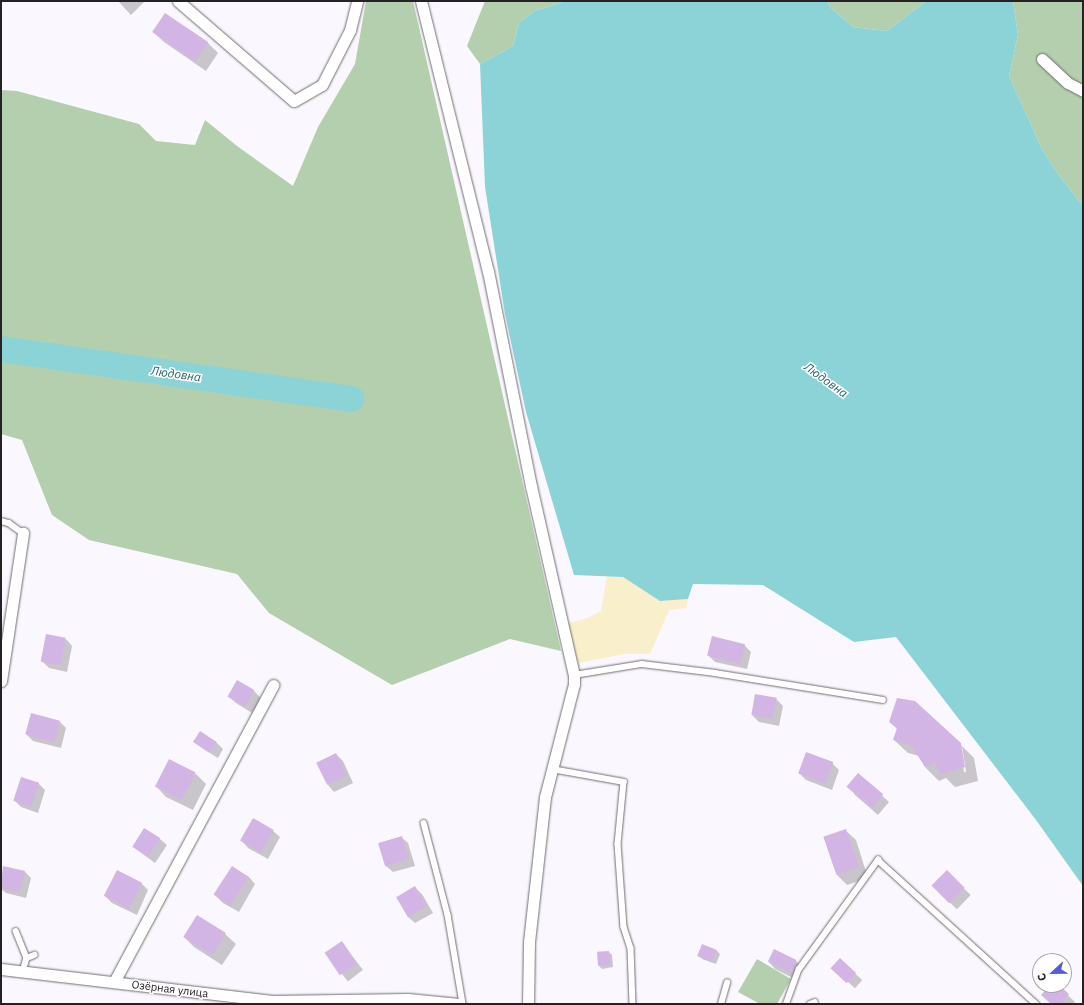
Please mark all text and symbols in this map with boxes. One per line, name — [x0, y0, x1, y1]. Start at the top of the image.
water label: Людовна — [801, 359, 851, 401]
water label: Людовна — [150, 363, 202, 385]
north arrow — [1032, 953, 1072, 993]
text: С — [1034, 971, 1050, 983]
street label: Озёрная улица — [131, 978, 209, 1000]

